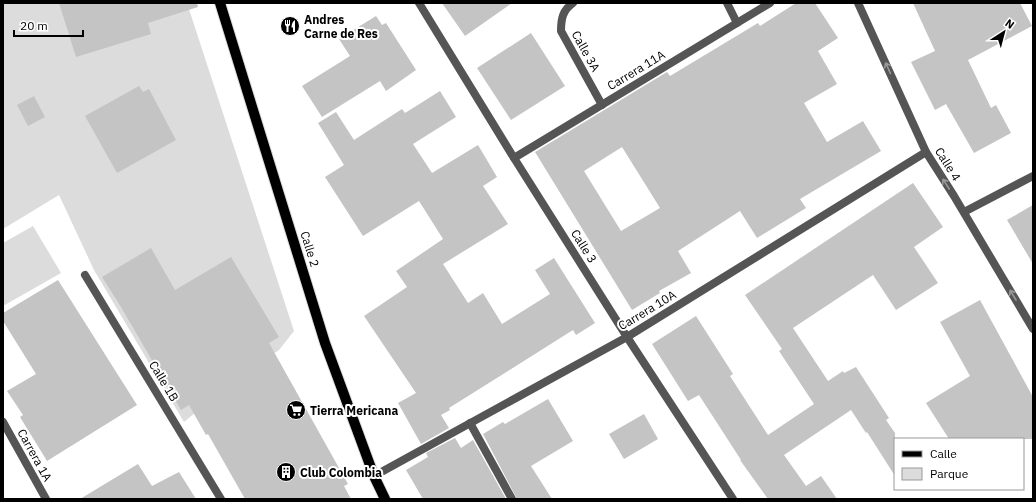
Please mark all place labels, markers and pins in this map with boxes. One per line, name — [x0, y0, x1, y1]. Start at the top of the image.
place label: Andres Carne de Res — [304, 12, 378, 41]
restaurant icon: Andres Carne de Res — [279, 15, 301, 37]
supermarket icon: Tierra Mericana — [285, 399, 307, 421]
place label: Tierra Mericana — [310, 403, 398, 418]
building icon: Club Colombia — [275, 461, 297, 483]
place label: Club Colombia — [300, 465, 382, 480]

